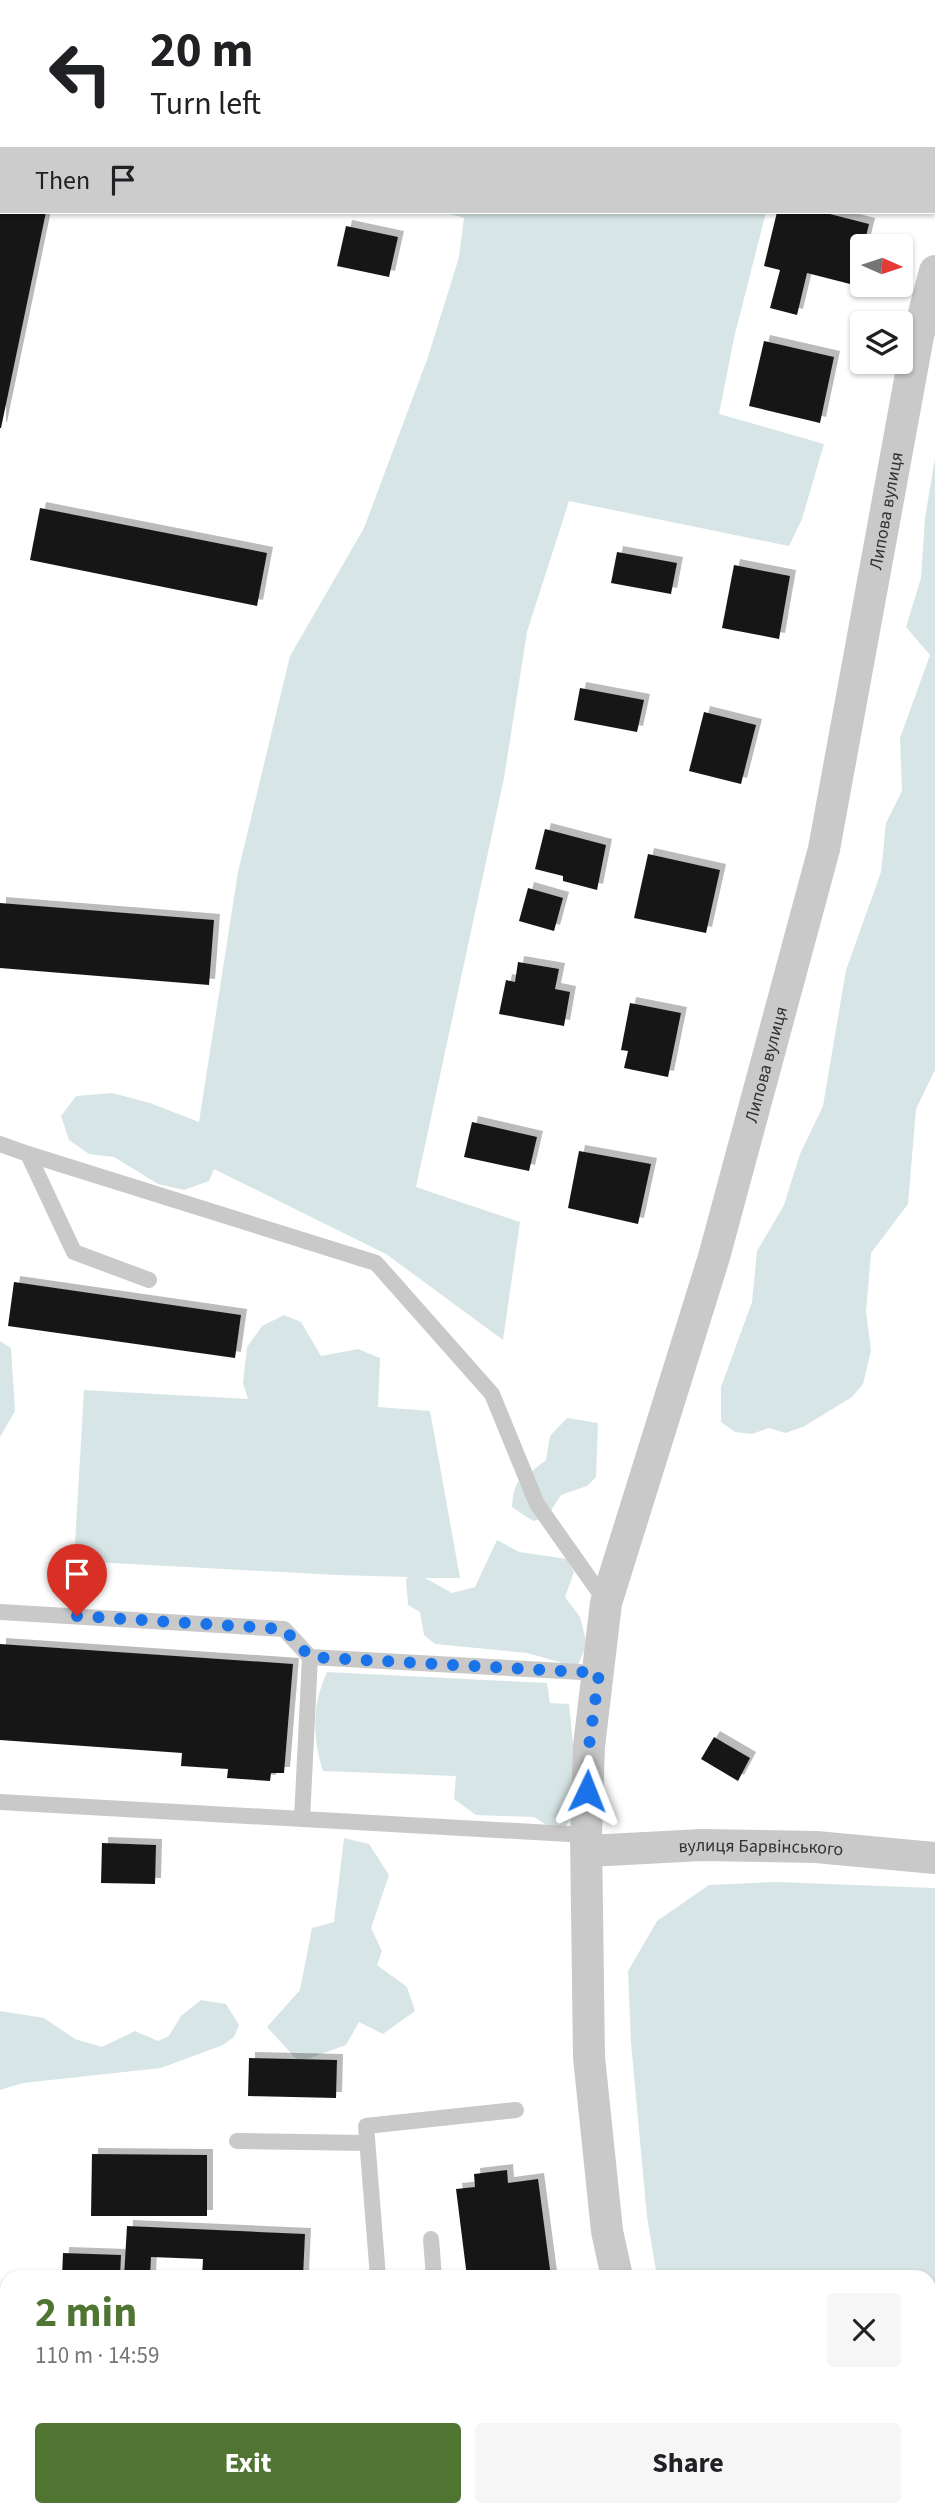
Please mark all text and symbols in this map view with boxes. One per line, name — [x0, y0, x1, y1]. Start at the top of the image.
text: 20 m — [150, 16, 254, 86]
icon: left — [35, 28, 126, 119]
text: Turn left — [150, 81, 261, 127]
icon: arrive — [104, 161, 142, 199]
text: Then — [35, 162, 90, 199]
north arrow — [850, 234, 914, 298]
map controls — [850, 234, 913, 374]
button: layers — [850, 311, 913, 374]
street label: Липова вулиця — [863, 450, 909, 572]
street label: Липова вулиця — [738, 1003, 794, 1125]
pin — [47, 1544, 107, 1616]
icon: arrive — [58, 1555, 96, 1593]
position arrow — [550, 1754, 624, 1828]
street label: вулиця Барвінського — [678, 1832, 844, 1862]
text: 2 min — [35, 2283, 137, 2343]
button: close — [827, 2293, 901, 2367]
text: 110 m · 14:59 — [35, 2339, 159, 2372]
button: Exit — [35, 2423, 461, 2503]
button: Share — [475, 2423, 901, 2503]

